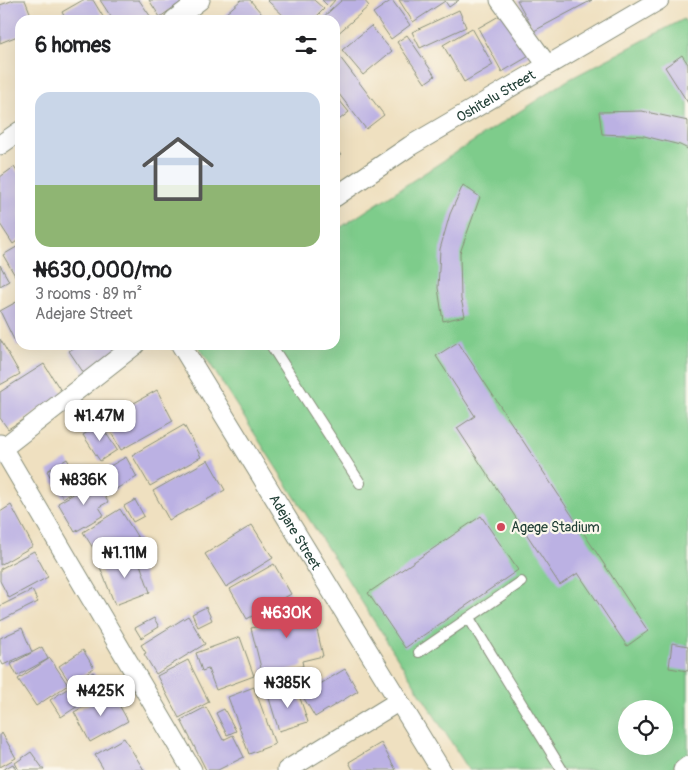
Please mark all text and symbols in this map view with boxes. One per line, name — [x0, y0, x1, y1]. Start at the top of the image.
icon: filters — [292, 31, 320, 59]
text: 6 homes — [35, 32, 111, 59]
street label: Oshitelu Street — [453, 66, 539, 126]
icon: home — [133, 124, 223, 214]
text: ₦630,000/mo — [35, 257, 172, 284]
text: 3 rooms · 89 m² — [35, 284, 142, 304]
text: Adejare Street — [35, 304, 133, 324]
pin: ₦1.47M — [59, 400, 141, 442]
text: ₦1.47M — [76, 406, 124, 426]
pin: ₦836K — [49, 464, 119, 506]
text: ₦836K — [61, 470, 107, 490]
street label: Adejare Street — [265, 491, 325, 573]
place label: Agege Stadium — [511, 519, 600, 536]
marker: Agege Stadium — [495, 521, 507, 533]
pin: ₦1.11M — [84, 536, 166, 579]
text: ₦1.11M — [103, 543, 147, 563]
pin: ₦630K — [252, 596, 322, 639]
text: ₦630K — [263, 603, 311, 623]
pin: ₦385K — [253, 666, 323, 709]
text: ₦385K — [266, 673, 310, 693]
pin: ₦425K — [66, 674, 136, 717]
text: ₦425K — [78, 681, 124, 701]
map controls — [618, 700, 673, 755]
button: locate — [618, 700, 673, 755]

